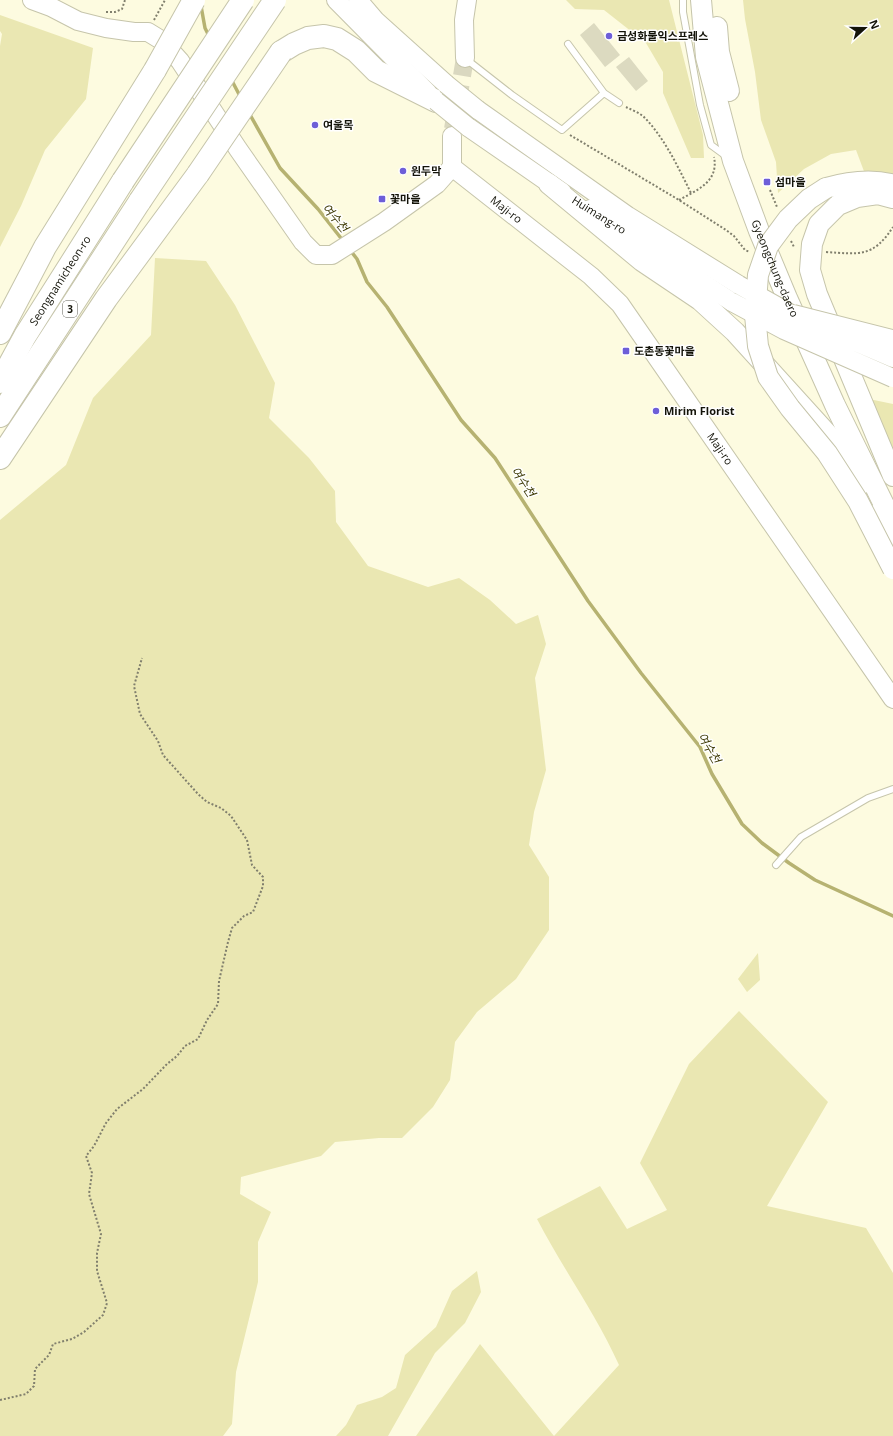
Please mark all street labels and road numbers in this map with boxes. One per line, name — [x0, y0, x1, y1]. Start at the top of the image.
street label: Maji-ro — [488, 192, 526, 227]
street label: Huimang-ro — [569, 192, 630, 237]
street label: Gyeongchung-daero — [748, 217, 803, 320]
street label: Seongnamicheon-ro — [26, 232, 94, 328]
road number: 3 — [63, 301, 77, 317]
street label: Maji-ro — [704, 429, 737, 468]

